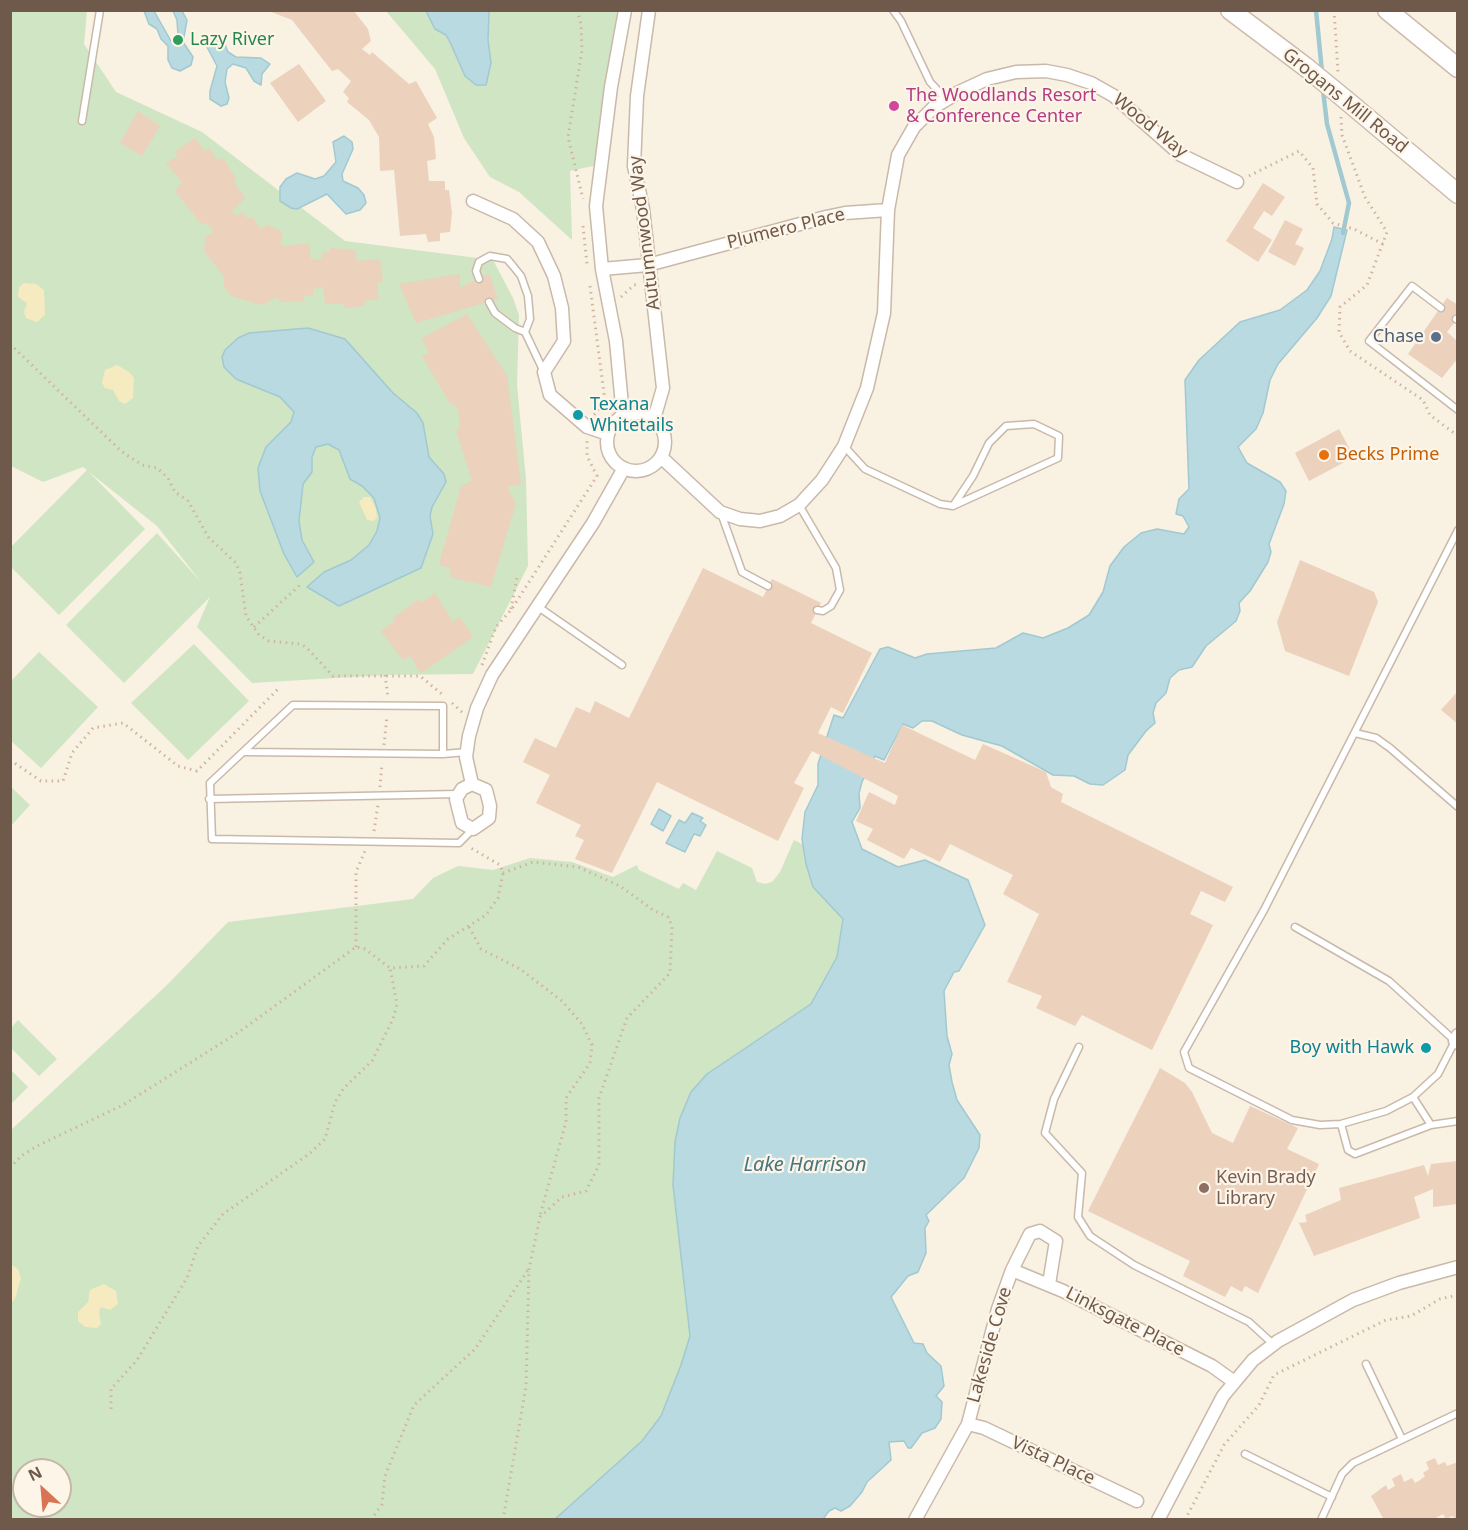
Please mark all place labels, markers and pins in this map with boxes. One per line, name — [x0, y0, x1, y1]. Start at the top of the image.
place label: Lazy River — [190, 29, 274, 51]
marker: Lazy River — [171, 33, 185, 47]
place label: The Woodlands Resort & Conference Center — [906, 85, 1096, 128]
marker: The Woodlands Resort & Conference Center — [887, 99, 901, 113]
place label: Chase — [1373, 326, 1424, 348]
marker: Chase — [1429, 330, 1443, 344]
place label: Texana Whitetails — [590, 394, 674, 436]
marker: Texana Whitetails — [571, 408, 585, 422]
place label: Becks Prime — [1336, 444, 1439, 466]
marker: Becks Prime — [1317, 448, 1331, 462]
place label: Boy with Hawk — [1290, 1037, 1414, 1059]
marker: Boy with Hawk — [1419, 1041, 1433, 1055]
place label: Kevin Brady Library — [1216, 1167, 1316, 1210]
marker: Kevin Brady Library — [1197, 1181, 1211, 1195]

